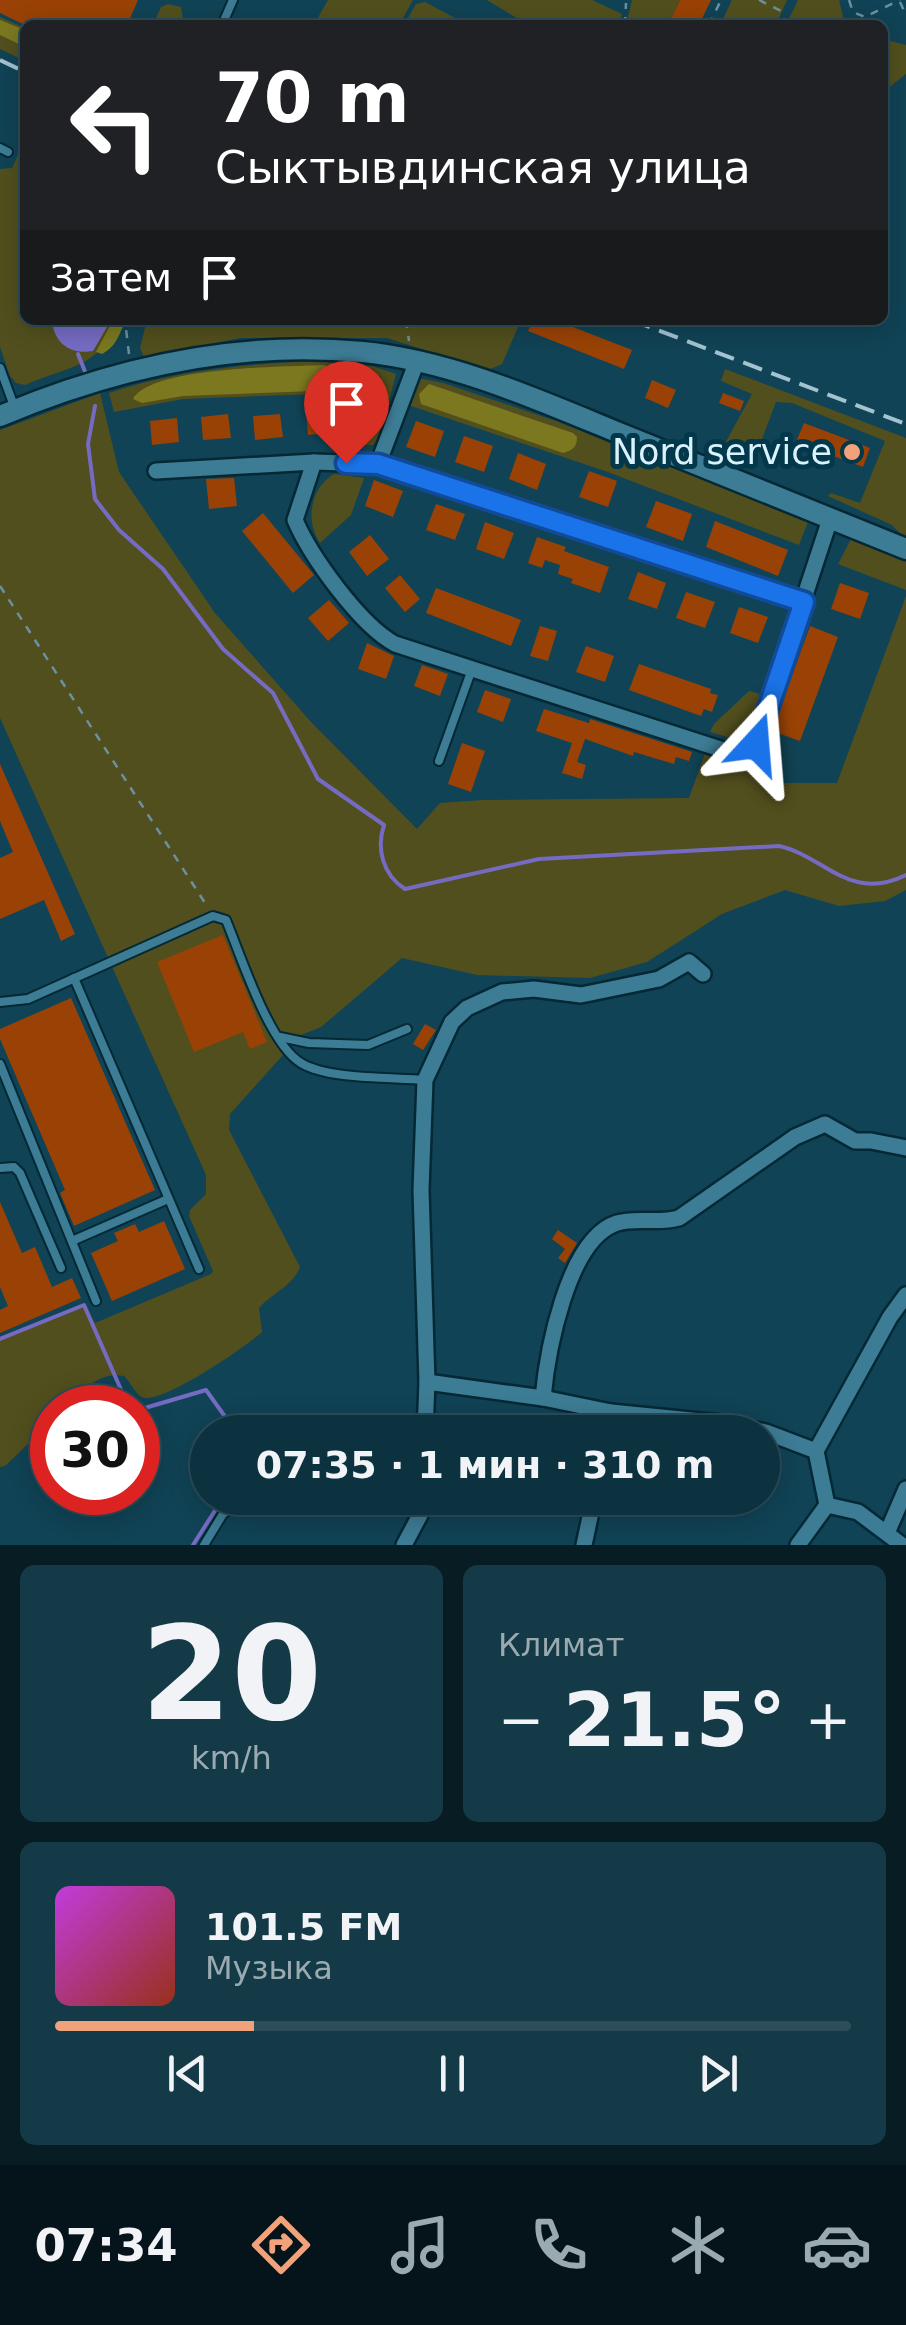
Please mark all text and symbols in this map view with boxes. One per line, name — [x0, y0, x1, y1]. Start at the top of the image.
text: 70 m — [215, 57, 410, 139]
icon: left — [50, 60, 180, 190]
text: Сыктывдинская улица — [215, 141, 751, 194]
icon: arrive — [192, 250, 247, 305]
text: Затем — [50, 256, 172, 300]
pin — [304, 361, 389, 464]
icon: arrive — [319, 376, 374, 431]
place label: Nord service — [612, 432, 832, 472]
marker: Nord service — [841, 441, 863, 463]
position arrow — [704, 692, 808, 796]
speed limit sign: 30 — [30, 1385, 160, 1515]
text: 07:35 · 1 мин · 310 m — [256, 1443, 714, 1487]
text: 20 — [141, 1598, 322, 1750]
text: Климат — [498, 1626, 624, 1664]
text: 21.5° — [563, 1676, 786, 1764]
text: − — [498, 1688, 544, 1752]
text: + — [805, 1688, 851, 1752]
text: km/h — [191, 1739, 272, 1777]
text: 101.5 FM — [205, 1905, 402, 1949]
text: Музыка — [205, 1949, 333, 1987]
icon: previous — [160, 2046, 215, 2101]
icon: pause — [425, 2046, 480, 2101]
icon: next — [691, 2046, 746, 2101]
icon: directions — [246, 2210, 316, 2280]
icon: music — [385, 2210, 455, 2280]
icon: phone — [524, 2210, 594, 2280]
icon: climate — [663, 2210, 733, 2280]
icon: car — [802, 2210, 872, 2280]
text: 07:34 — [34, 2219, 178, 2272]

